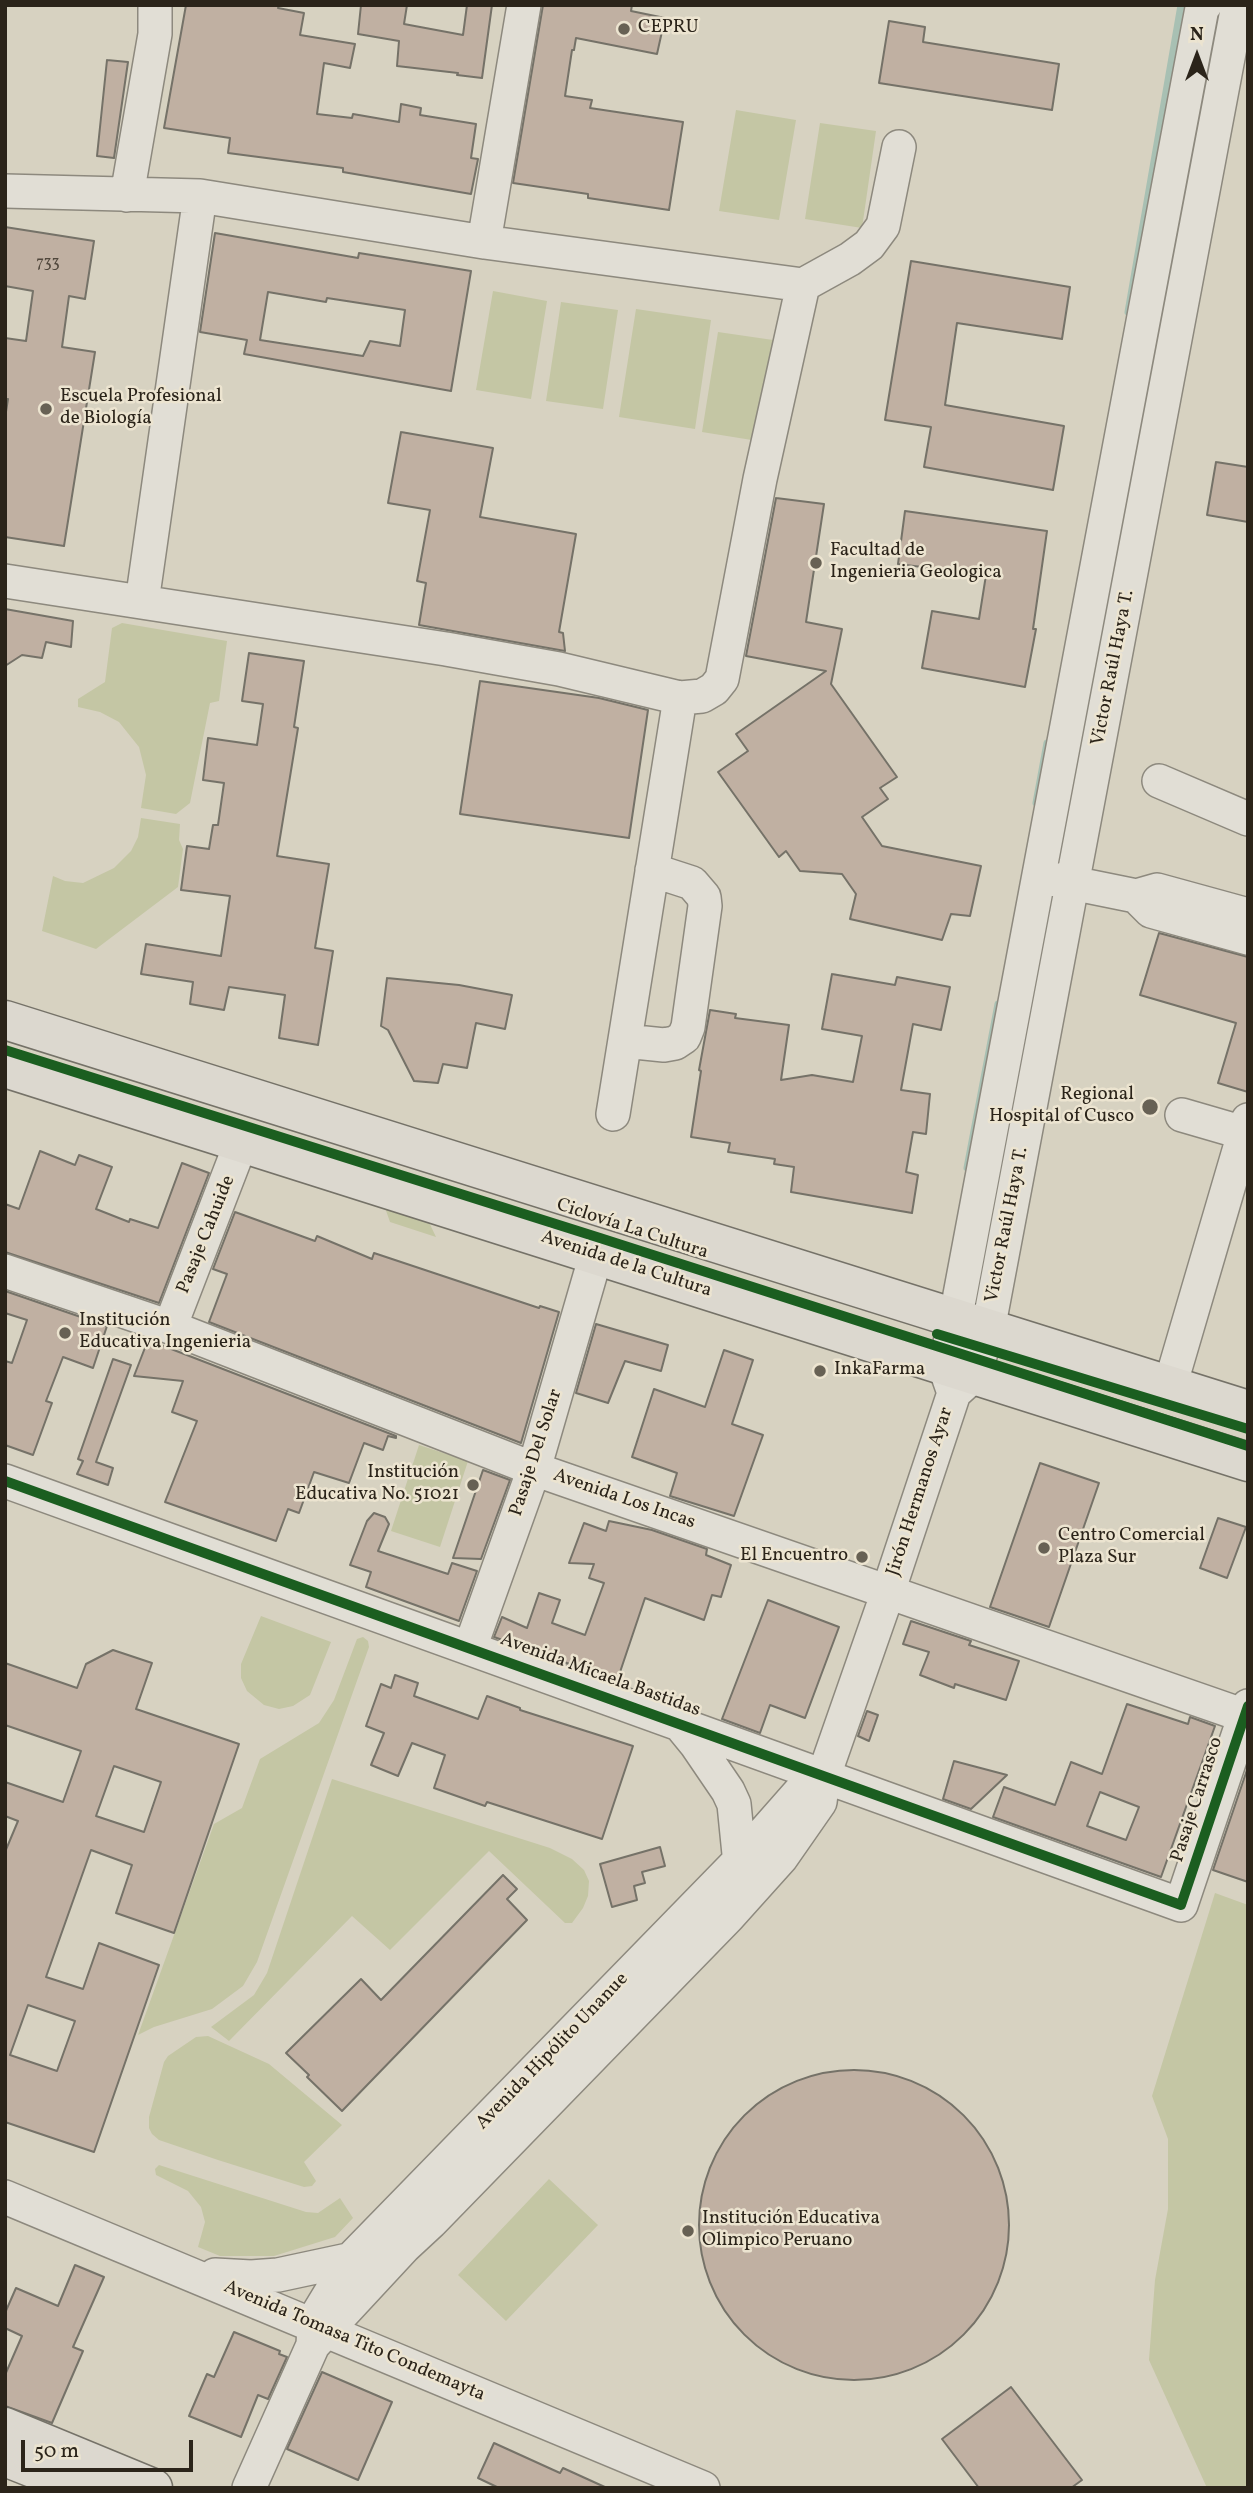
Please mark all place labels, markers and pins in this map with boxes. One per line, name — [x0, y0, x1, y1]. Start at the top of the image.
place label: CEPRU — [638, 18, 699, 40]
marker: CEPRU — [616, 21, 632, 37]
place label: Escuela Profesional de Biología — [60, 387, 222, 431]
marker: Escuela Profesional de Biología — [38, 401, 54, 417]
place label: Facultad de Ingenieria Geologica — [830, 541, 1002, 585]
marker: Facultad de Ingenieria Geologica — [808, 555, 824, 571]
place label: Regional Hospital of Cusco — [989, 1085, 1134, 1129]
marker: Regional Hospital of Cusco — [1140, 1097, 1160, 1117]
place label: Institución Educativa Ingenieria — [79, 1311, 251, 1355]
marker: Institución Educativa Ingenieria — [57, 1325, 73, 1341]
place label: InkaFarma — [834, 1360, 925, 1382]
marker: InkaFarma — [812, 1363, 828, 1379]
place label: Institución Educativa No. 51021 — [295, 1463, 459, 1507]
marker: Institución Educativa No. 51021 — [465, 1477, 481, 1493]
place label: Centro Comercial Plaza Sur — [1058, 1526, 1205, 1570]
marker: Centro Comercial Plaza Sur — [1036, 1540, 1052, 1556]
place label: El Encuentro — [740, 1546, 848, 1568]
marker: El Encuentro — [854, 1549, 870, 1565]
place label: Institución Educativa Olimpico Peruano — [702, 2209, 880, 2253]
marker: Institución Educativa Olimpico Peruano — [680, 2223, 696, 2239]

